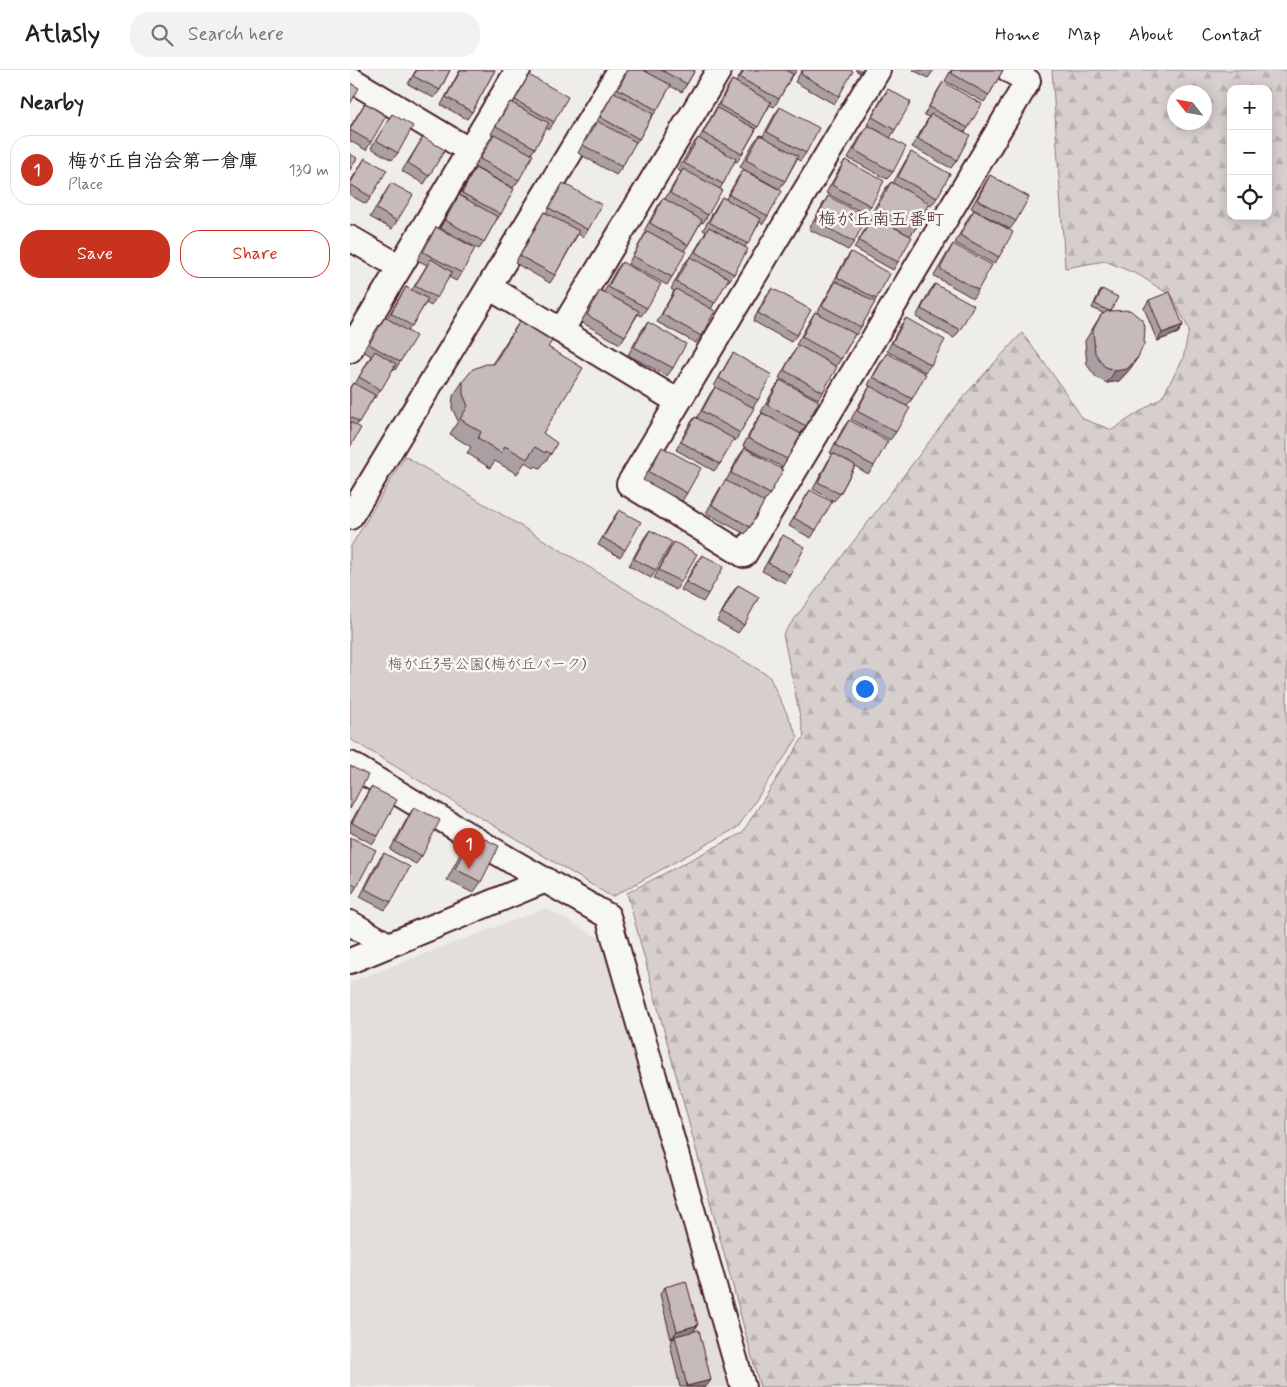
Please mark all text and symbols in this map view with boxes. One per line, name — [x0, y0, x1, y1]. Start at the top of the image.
search box — [130, 12, 480, 57]
text: Atlasly — [25, 19, 100, 50]
icon: search — [148, 21, 176, 49]
text: Search here — [188, 22, 284, 47]
text: Home — [995, 23, 1040, 47]
text: Map — [1068, 23, 1101, 47]
text: About — [1129, 23, 1173, 47]
text: Contact — [1201, 23, 1262, 47]
north arrow — [1167, 85, 1212, 130]
map controls — [1227, 85, 1272, 220]
button: + — [1227, 85, 1272, 130]
text: Nearby — [20, 89, 84, 117]
button: − — [1227, 130, 1272, 175]
text: 梅が丘自治会第一倉庫 — [68, 149, 258, 174]
text: 1 — [33, 160, 41, 181]
text: 130 m — [288, 160, 329, 181]
text: Place — [68, 174, 103, 195]
button: locate — [1227, 175, 1272, 220]
district label: 梅が丘南五番町 — [818, 208, 944, 232]
button: Save — [20, 230, 170, 278]
button: Share — [180, 230, 330, 278]
park label: 梅が丘3号公園(梅が丘パーク) — [388, 655, 587, 675]
your location — [852, 676, 878, 702]
pin: 1 — [453, 828, 485, 869]

